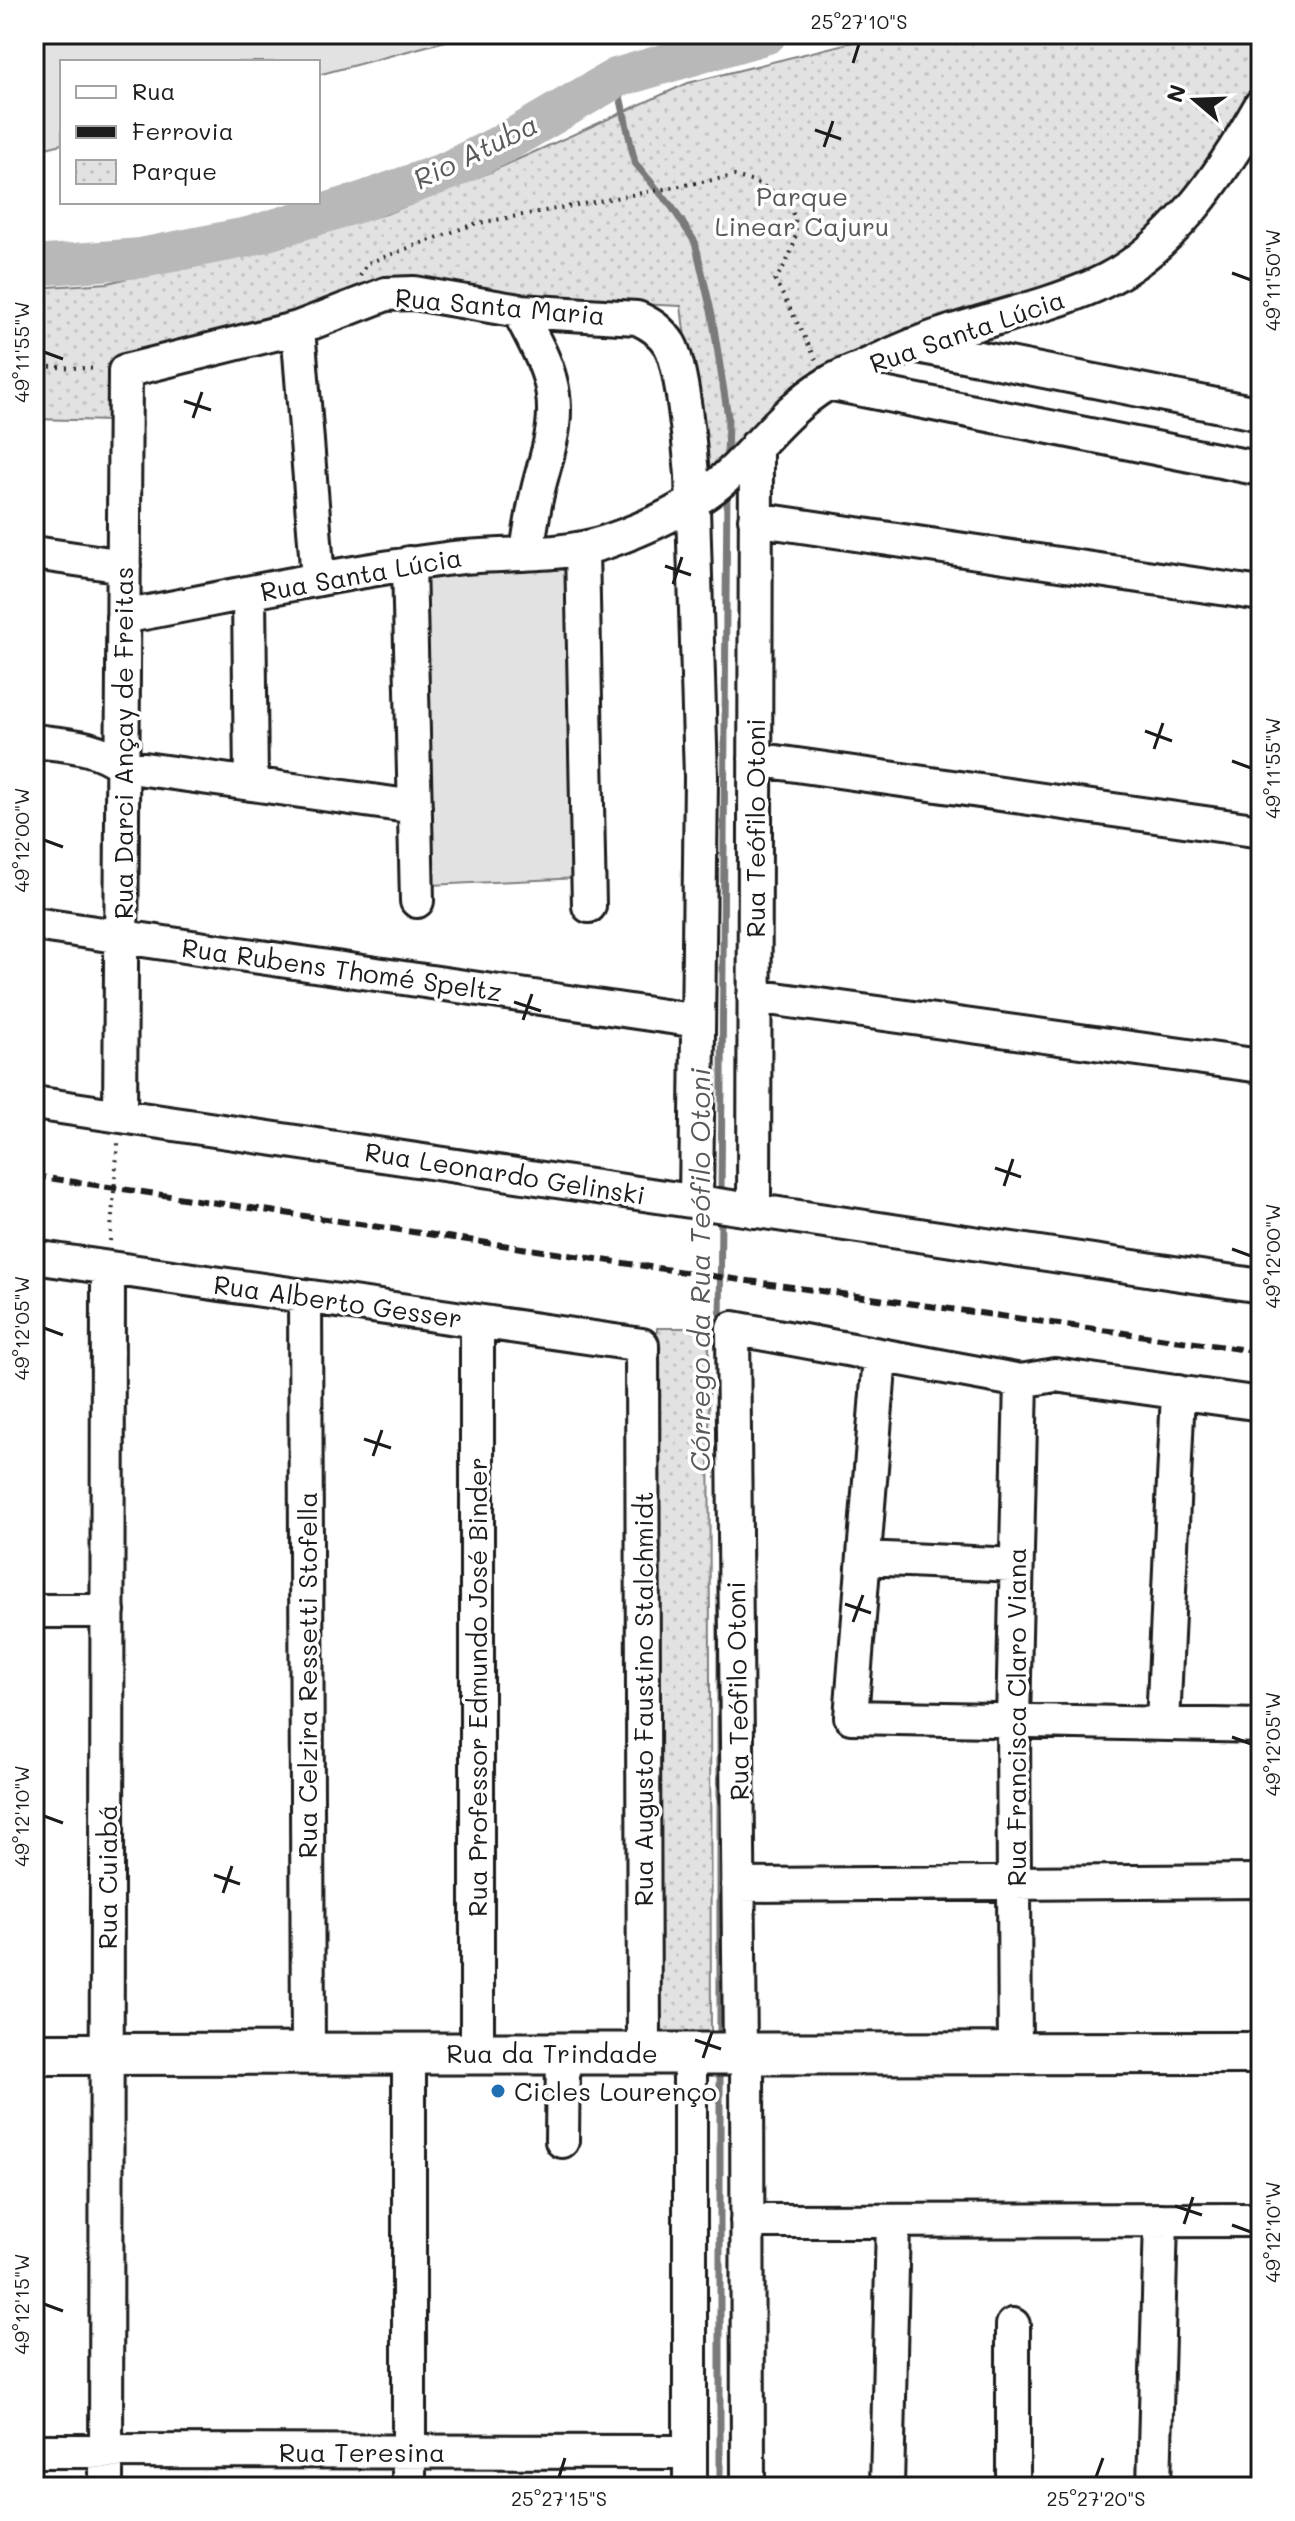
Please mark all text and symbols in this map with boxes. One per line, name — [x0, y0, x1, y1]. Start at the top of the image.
text: 25°27'10"S — [811, 8, 907, 34]
legend — [60, 60, 320, 204]
north arrow — [1155, 60, 1235, 140]
text: Rua — [132, 75, 175, 106]
text: N — [1159, 81, 1192, 106]
water label: Rio Atuba — [407, 105, 543, 197]
text: Ferrovia — [132, 115, 234, 146]
text: Parque — [132, 155, 217, 186]
park label: Parque Linear Cajuru — [715, 179, 889, 243]
text: 49°11'50"W — [1259, 229, 1285, 331]
street label: Rua Santa Maria — [394, 280, 606, 332]
street label: Rua Santa Lúcia — [865, 282, 1069, 380]
text: 49°11'55"W — [8, 301, 34, 403]
street label: Rua Santa Lúcia — [258, 540, 464, 608]
street label: Rua Darci Ançay de Freitas — [106, 567, 140, 919]
text: 49°11'55"W — [1259, 717, 1285, 819]
street label: Rua Teófilo Otoni — [738, 718, 772, 938]
text: 49°12'00"W — [8, 787, 34, 893]
street label: Rua Rubens Thomé Speltz — [180, 930, 504, 1008]
water label: Córrego da Rua Teófilo Otoni — [681, 1067, 717, 1472]
street label: Rua Leonardo Gelinski — [363, 1134, 647, 1212]
text: 49°12'00"W — [1259, 1203, 1285, 1309]
street label: Rua Alberto Gesser — [212, 1267, 464, 1335]
text: 49°12'05"W — [8, 1276, 34, 1380]
street label: Rua Professor Edmundo José Binder — [460, 1457, 494, 1917]
street label: Rua Augusto Faustino Stalchmidt — [626, 1491, 660, 1907]
street label: Rua Celzira Ressetti Stofella — [290, 1492, 324, 1858]
street label: Rua Francisca Claro Viana — [999, 1548, 1033, 1886]
street label: Rua Teófilo Otoni — [718, 1581, 756, 1801]
text: 49°12'05"W — [1259, 1692, 1285, 1796]
text: 49°12'10"W — [8, 1765, 34, 1867]
street label: Rua Cuiabá — [90, 1804, 124, 1950]
street label: Rua da Trindade — [446, 2036, 658, 2070]
place label: Cicles Lourenço — [514, 2074, 717, 2108]
marker: Cicles Lourenço — [489, 2082, 507, 2100]
text: 49°12'10"W — [1259, 2181, 1285, 2283]
text: 49°12'15"W — [8, 2254, 34, 2354]
street label: Rua Teresina — [279, 2435, 445, 2469]
text: 25°27'15"S — [511, 2485, 607, 2511]
text: 25°27'20"S — [1047, 2485, 1145, 2511]

